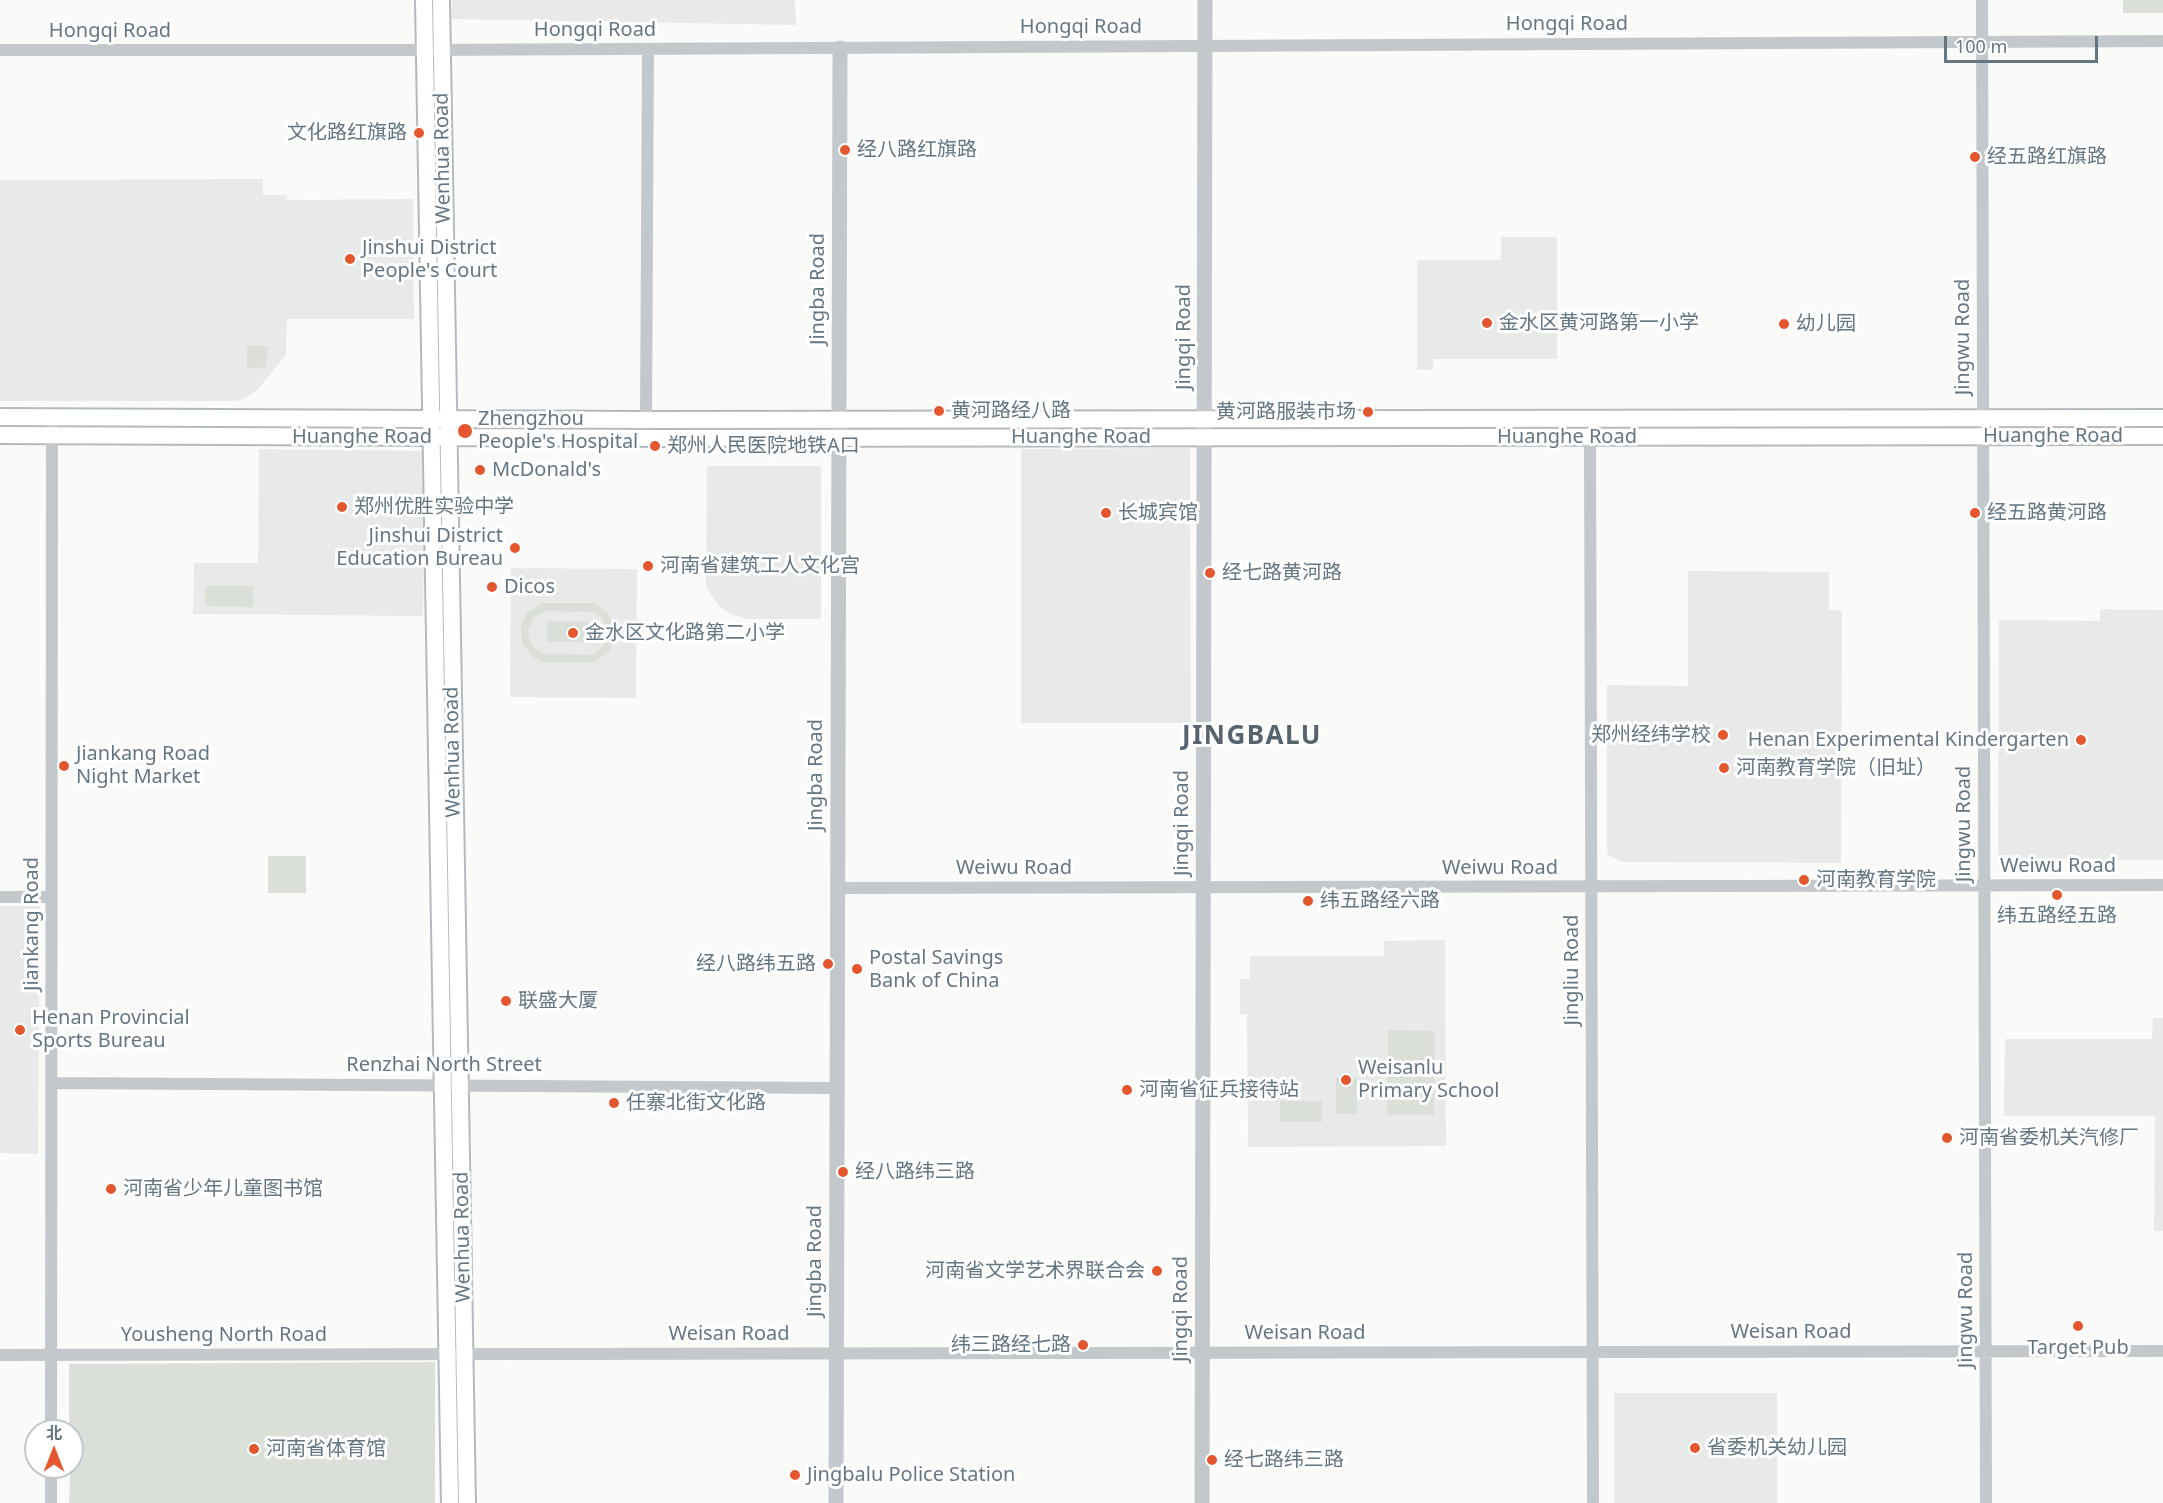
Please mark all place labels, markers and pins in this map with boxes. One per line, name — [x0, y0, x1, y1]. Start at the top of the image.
place label: 文化路红旗路 — [287, 121, 407, 145]
marker: 文化路红旗路 — [412, 126, 426, 140]
place label: 经八路红旗路 — [857, 138, 977, 162]
marker: 经八路红旗路 — [838, 143, 852, 157]
place label: 经五路红旗路 — [1987, 145, 2107, 169]
marker: 经五路红旗路 — [1968, 150, 1982, 164]
place label: Jinshui District People's Court — [362, 236, 497, 283]
marker: Jinshui District People's Court — [343, 252, 357, 266]
place label: 金水区黄河路第一小学 — [1499, 311, 1699, 335]
place label: 幼儿园 — [1796, 312, 1856, 336]
marker: 金水区黄河路第一小学 — [1480, 316, 1494, 330]
marker: 幼儿园 — [1777, 317, 1791, 331]
place label: 黄河路经八路 — [951, 399, 1071, 423]
place label: 黄河路服装市场 — [1216, 400, 1356, 424]
marker: 黄河路经八路 — [932, 404, 946, 418]
marker: 黄河路服装市场 — [1361, 405, 1375, 419]
place label: Zhengzhou People's Hospital — [478, 407, 638, 454]
marker: Zhengzhou People's Hospital — [456, 422, 474, 440]
place label: 郑州人民医院地铁A口 — [667, 434, 860, 458]
marker: 郑州人民医院地铁A口 — [648, 439, 662, 453]
place label: McDonald's — [492, 458, 601, 482]
marker: McDonald's — [473, 463, 487, 477]
place label: 郑州优胜实验中学 — [354, 495, 514, 519]
marker: 郑州优胜实验中学 — [335, 500, 349, 514]
place label: 长城宾馆 — [1118, 501, 1198, 525]
place label: 经五路黄河路 — [1987, 501, 2107, 525]
marker: 长城宾馆 — [1099, 506, 1113, 520]
marker: 经五路黄河路 — [1968, 506, 1982, 520]
place label: Jinshui District Education Bureau — [336, 524, 503, 571]
marker: Jinshui District Education Bureau — [508, 541, 522, 555]
place label: 河南省建筑工人文化宫 — [660, 554, 860, 578]
marker: 河南省建筑工人文化宫 — [641, 559, 655, 573]
place label: 经七路黄河路 — [1222, 561, 1342, 585]
marker: 经七路黄河路 — [1203, 566, 1217, 580]
place label: Dicos — [504, 575, 555, 599]
marker: Dicos — [485, 580, 499, 594]
place label: 金水区文化路第二小学 — [585, 621, 785, 645]
marker: 金水区文化路第二小学 — [566, 626, 580, 640]
place label: 郑州经纬学校 — [1591, 723, 1711, 747]
marker: 郑州经纬学校 — [1716, 728, 1730, 742]
place label: Henan Experimental Kindergarten — [1748, 728, 2069, 752]
marker: Henan Experimental Kindergarten — [2074, 733, 2088, 747]
place label: Jiankang Road Night Market — [76, 742, 210, 789]
place label: 河南教育学院（旧址） — [1736, 756, 1936, 780]
marker: Jiankang Road Night Market — [57, 759, 71, 773]
marker: 河南教育学院（旧址） — [1717, 761, 1731, 775]
place label: 河南教育学院 — [1816, 868, 1936, 892]
marker: 河南教育学院 — [1797, 873, 1811, 887]
marker: 纬五路经五路 — [2050, 888, 2064, 902]
place label: 纬五路经六路 — [1320, 889, 1440, 913]
marker: 纬五路经六路 — [1301, 894, 1315, 908]
place label: 纬五路经五路 — [1997, 904, 2117, 928]
place label: Postal Savings Bank of China — [869, 946, 1003, 993]
place label: 经八路纬五路 — [696, 952, 816, 976]
marker: 经八路纬五路 — [821, 957, 835, 971]
marker: Postal Savings Bank of China — [850, 962, 864, 976]
place label: 联盛大厦 — [518, 989, 598, 1013]
marker: 联盛大厦 — [499, 994, 513, 1008]
place label: Henan Provincial Sports Bureau — [32, 1006, 190, 1053]
marker: Henan Provincial Sports Bureau — [13, 1023, 27, 1037]
place label: Weisanlu Primary School — [1358, 1056, 1499, 1103]
marker: Weisanlu Primary School — [1339, 1073, 1353, 1087]
place label: 河南省征兵接待站 — [1139, 1078, 1299, 1102]
marker: 河南省征兵接待站 — [1120, 1083, 1134, 1097]
place label: 任寨北街文化路 — [626, 1091, 766, 1115]
marker: 任寨北街文化路 — [607, 1096, 621, 1110]
place label: 河南省委机关汽修厂 — [1959, 1126, 2139, 1150]
marker: 河南省委机关汽修厂 — [1940, 1131, 1954, 1145]
place label: 经八路纬三路 — [855, 1160, 975, 1184]
marker: 经八路纬三路 — [836, 1165, 850, 1179]
place label: 河南省少年儿童图书馆 — [123, 1177, 323, 1201]
marker: 河南省少年儿童图书馆 — [104, 1182, 118, 1196]
place label: 河南省文学艺术界联合会 — [925, 1259, 1145, 1283]
marker: 河南省文学艺术界联合会 — [1150, 1264, 1164, 1278]
marker: Target Pub — [2071, 1319, 2085, 1333]
place label: 纬三路经七路 — [951, 1333, 1071, 1357]
place label: Target Pub — [2027, 1336, 2129, 1360]
marker: 纬三路经七路 — [1076, 1338, 1090, 1352]
place label: 省委机关幼儿园 — [1707, 1436, 1847, 1460]
place label: 河南省体育馆 — [266, 1437, 386, 1461]
marker: 省委机关幼儿园 — [1688, 1441, 1702, 1455]
marker: 河南省体育馆 — [247, 1442, 261, 1456]
place label: 经七路纬三路 — [1224, 1448, 1344, 1472]
marker: 经七路纬三路 — [1205, 1453, 1219, 1467]
place label: Jingbalu Police Station — [807, 1463, 1015, 1487]
marker: Jingbalu Police Station — [788, 1468, 802, 1482]

